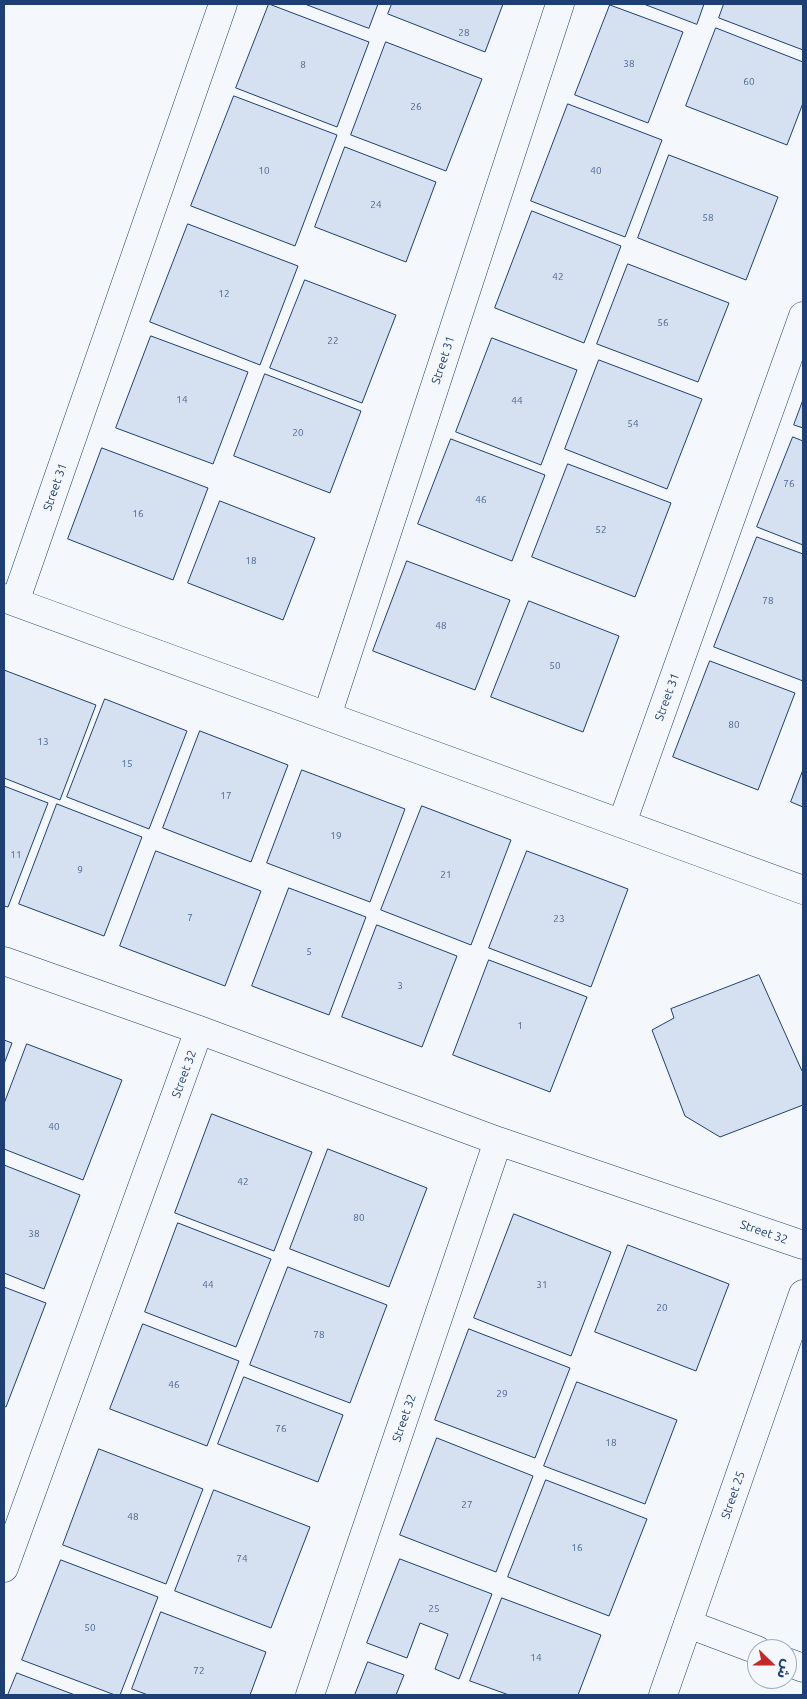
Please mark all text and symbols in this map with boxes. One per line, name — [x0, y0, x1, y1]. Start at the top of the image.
house number: 28 — [458, 27, 470, 39]
house number: 38 — [623, 58, 635, 70]
house number: 8 — [300, 59, 306, 71]
house number: 60 — [743, 76, 755, 88]
house number: 26 — [410, 101, 422, 113]
house number: 10 — [258, 165, 270, 177]
house number: 40 — [590, 165, 602, 177]
house number: 24 — [370, 199, 382, 211]
house number: 58 — [702, 212, 714, 224]
house number: 42 — [552, 271, 564, 283]
house number: 12 — [218, 288, 230, 300]
house number: 56 — [657, 317, 669, 329]
street label: Street 31 — [428, 334, 458, 386]
house number: 22 — [327, 335, 339, 347]
house number: 14 — [176, 394, 188, 406]
house number: 44 — [511, 395, 523, 407]
house number: 54 — [627, 418, 639, 430]
house number: 20 — [292, 427, 304, 439]
street label: Street 31 — [40, 461, 70, 513]
house number: 76 — [783, 478, 795, 490]
house number: 46 — [475, 494, 487, 506]
house number: 16 — [132, 508, 144, 520]
house number: 52 — [595, 524, 607, 536]
house number: 18 — [245, 555, 257, 567]
house number: 78 — [762, 595, 774, 607]
house number: 48 — [435, 620, 447, 632]
house number: 50 — [549, 660, 561, 672]
street label: Street 31 — [652, 671, 682, 723]
house number: 80 — [728, 719, 740, 731]
house number: 13 — [37, 736, 49, 748]
house number: 15 — [121, 758, 133, 770]
house number: 17 — [220, 790, 232, 802]
house number: 19 — [330, 830, 342, 842]
house number: 11 — [10, 849, 22, 861]
house number: 9 — [77, 864, 83, 876]
house number: 21 — [440, 869, 452, 881]
house number: 7 — [187, 912, 193, 924]
house number: 23 — [553, 913, 565, 925]
house number: 5 — [306, 946, 312, 958]
house number: 3 — [397, 980, 403, 992]
house number: 1 — [517, 1020, 523, 1032]
street label: Street 32 — [169, 1048, 199, 1100]
house number: 40 — [48, 1121, 60, 1133]
house number: 42 — [237, 1176, 249, 1188]
house number: 80 — [353, 1212, 365, 1224]
street label: Street 32 — [738, 1217, 790, 1247]
house number: 38 — [28, 1228, 40, 1240]
house number: 44 — [202, 1279, 214, 1291]
house number: 31 — [536, 1279, 548, 1291]
house number: 20 — [656, 1302, 668, 1314]
house number: 78 — [313, 1329, 325, 1341]
house number: 46 — [168, 1379, 180, 1391]
house number: 29 — [496, 1388, 508, 1400]
street label: Street 32 — [389, 1392, 419, 1444]
house number: 76 — [275, 1423, 287, 1435]
house number: 18 — [605, 1437, 617, 1449]
street label: Street 25 — [718, 1469, 748, 1521]
house number: 27 — [461, 1499, 473, 1511]
house number: 48 — [127, 1511, 139, 1523]
house number: 16 — [571, 1542, 583, 1554]
house number: 74 — [236, 1553, 248, 1565]
house number: 25 — [428, 1603, 440, 1615]
house number: 50 — [84, 1622, 96, 1634]
north arrow — [747, 1639, 797, 1689]
house number: 14 — [530, 1652, 542, 1664]
text: ش — [774, 1657, 796, 1681]
house number: 72 — [193, 1665, 205, 1677]

